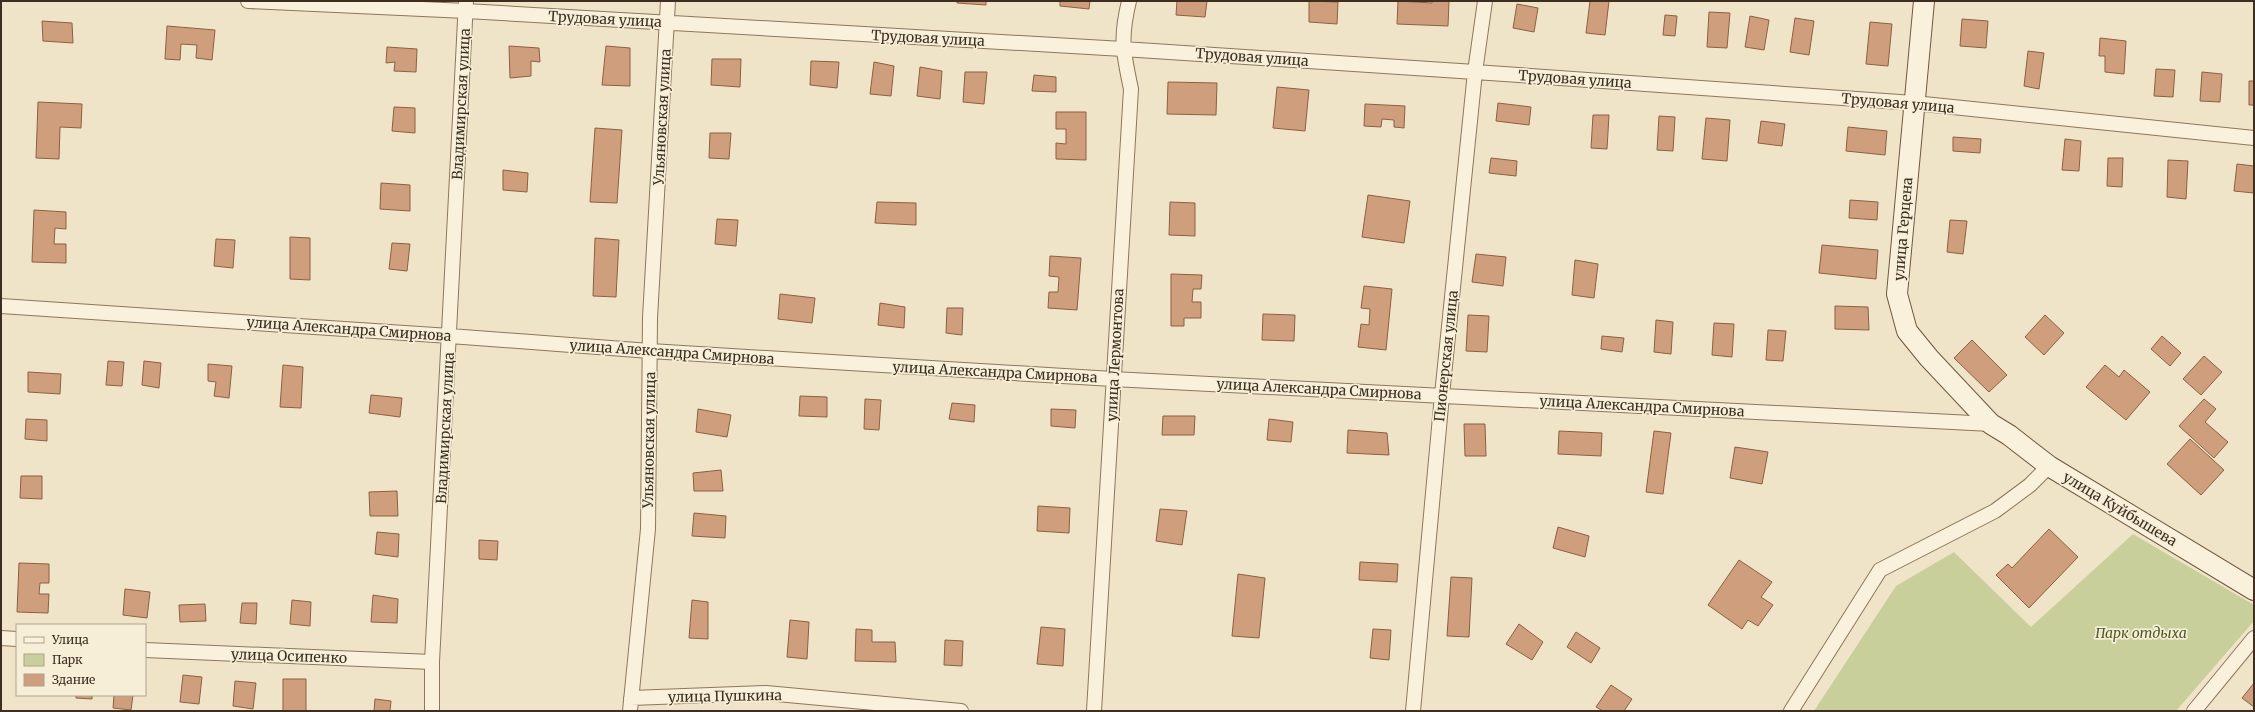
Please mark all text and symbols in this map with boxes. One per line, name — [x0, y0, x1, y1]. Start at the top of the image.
street label: Трудовая улица — [548, 7, 663, 31]
street label: Трудовая улица — [871, 26, 986, 50]
street label: Владимирская улица — [448, 27, 474, 180]
street label: Трудовая улица — [1195, 44, 1310, 70]
street label: Ульяновская улица — [649, 48, 675, 187]
street label: Трудовая улица — [1518, 66, 1633, 92]
street label: Трудовая улица — [1841, 89, 1956, 117]
street label: улица Герцена — [1890, 176, 1917, 281]
street label: улица Лермонтова — [1103, 288, 1127, 422]
street label: Пионерская улица — [1430, 289, 1462, 423]
street label: улица Александра Смирнова — [246, 313, 452, 345]
street label: улица Александра Смирнова — [569, 336, 775, 368]
street label: Владимирская улица — [432, 351, 458, 504]
street label: улица Александра Смирнова — [892, 358, 1098, 386]
street label: Ульяновская улица — [639, 371, 659, 509]
street label: улица Александра Смирнова — [1216, 375, 1422, 403]
street label: улица Александра Смирнова — [1539, 392, 1745, 420]
street label: улица Куйбышева — [2060, 468, 2181, 550]
legend — [16, 624, 146, 696]
park label: Парк отдыха — [2095, 624, 2187, 642]
text: Улица — [51, 632, 89, 647]
street label: улица Осипенко — [231, 645, 347, 667]
text: Парк — [52, 652, 83, 667]
text: Здание — [52, 672, 95, 687]
street label: улица Пушкина — [668, 686, 783, 706]

